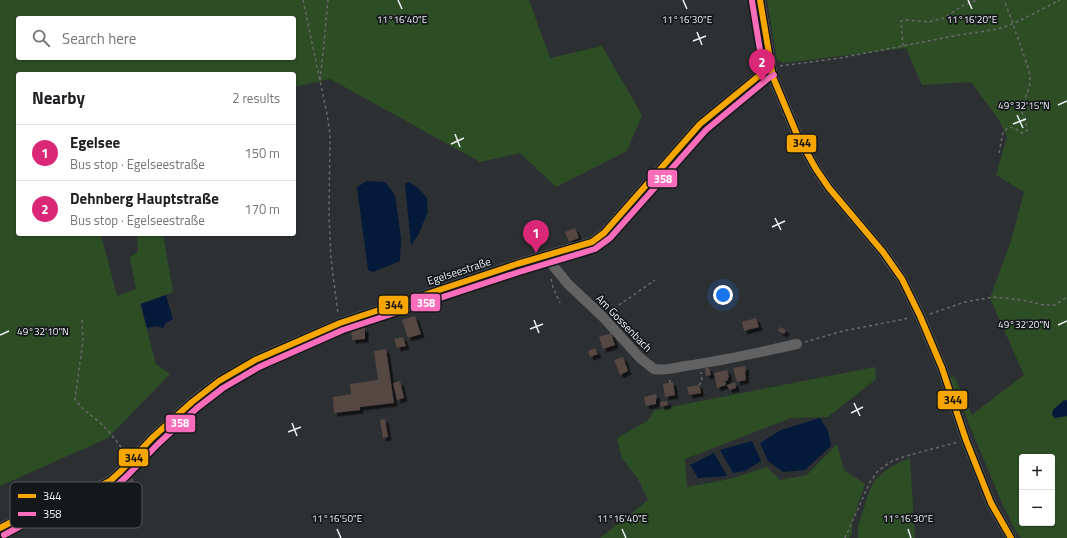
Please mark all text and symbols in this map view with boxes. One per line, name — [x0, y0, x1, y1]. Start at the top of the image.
text: 11°16'40"E — [377, 12, 428, 27]
text: 11°16'30"E — [662, 12, 713, 27]
text: 11°16'20"E — [947, 12, 998, 27]
search box — [16, 16, 296, 60]
icon: search — [30, 27, 52, 49]
text: Search here — [62, 27, 136, 50]
pin: 2 — [749, 49, 775, 82]
text: Nearby — [32, 85, 85, 111]
text: 2 results — [232, 88, 280, 108]
text: 49°32'15"N — [998, 98, 1050, 113]
text: Egelsee — [70, 131, 120, 154]
line badge: 344 — [786, 134, 817, 153]
text: 344 — [793, 135, 811, 151]
text: 1 — [41, 143, 49, 163]
text: 150 m — [244, 143, 280, 163]
text: Bus stop · Egelseestraße — [70, 154, 205, 174]
line badge: 358 — [647, 169, 678, 188]
text: 358 — [654, 171, 672, 187]
text: Dehnberg Hauptstraße — [70, 187, 219, 210]
text: 2 — [41, 199, 49, 219]
text: 170 m — [244, 199, 280, 219]
text: Bus stop · Egelseestraße — [70, 210, 205, 230]
pin: 1 — [523, 220, 549, 253]
street label: Egelseestraße — [425, 253, 493, 289]
your location — [713, 285, 733, 305]
street label: Am Gossenbach — [592, 291, 656, 355]
line badge: 358 — [410, 293, 441, 312]
line badge: 344 — [378, 295, 409, 315]
text: 358 — [417, 295, 435, 311]
text: 344 — [385, 297, 403, 313]
text: 49°32'20"N — [998, 317, 1050, 332]
text: 49°32'10"N — [17, 324, 69, 339]
line badge: 344 — [937, 390, 968, 410]
text: 344 — [944, 392, 962, 408]
line badge: 358 — [165, 414, 196, 433]
text: 358 — [171, 415, 189, 431]
line badge: 344 — [118, 448, 149, 467]
text: 344 — [125, 450, 143, 466]
map controls — [1019, 454, 1055, 526]
button: + — [1019, 454, 1055, 490]
legend — [10, 482, 142, 528]
text: 344 — [43, 488, 61, 504]
button: − — [1019, 490, 1055, 526]
text: 358 — [43, 506, 61, 522]
text: 11°16'50"E — [312, 511, 363, 526]
text: 11°16'40"E — [597, 511, 648, 526]
text: 11°16'30"E — [883, 511, 934, 526]

